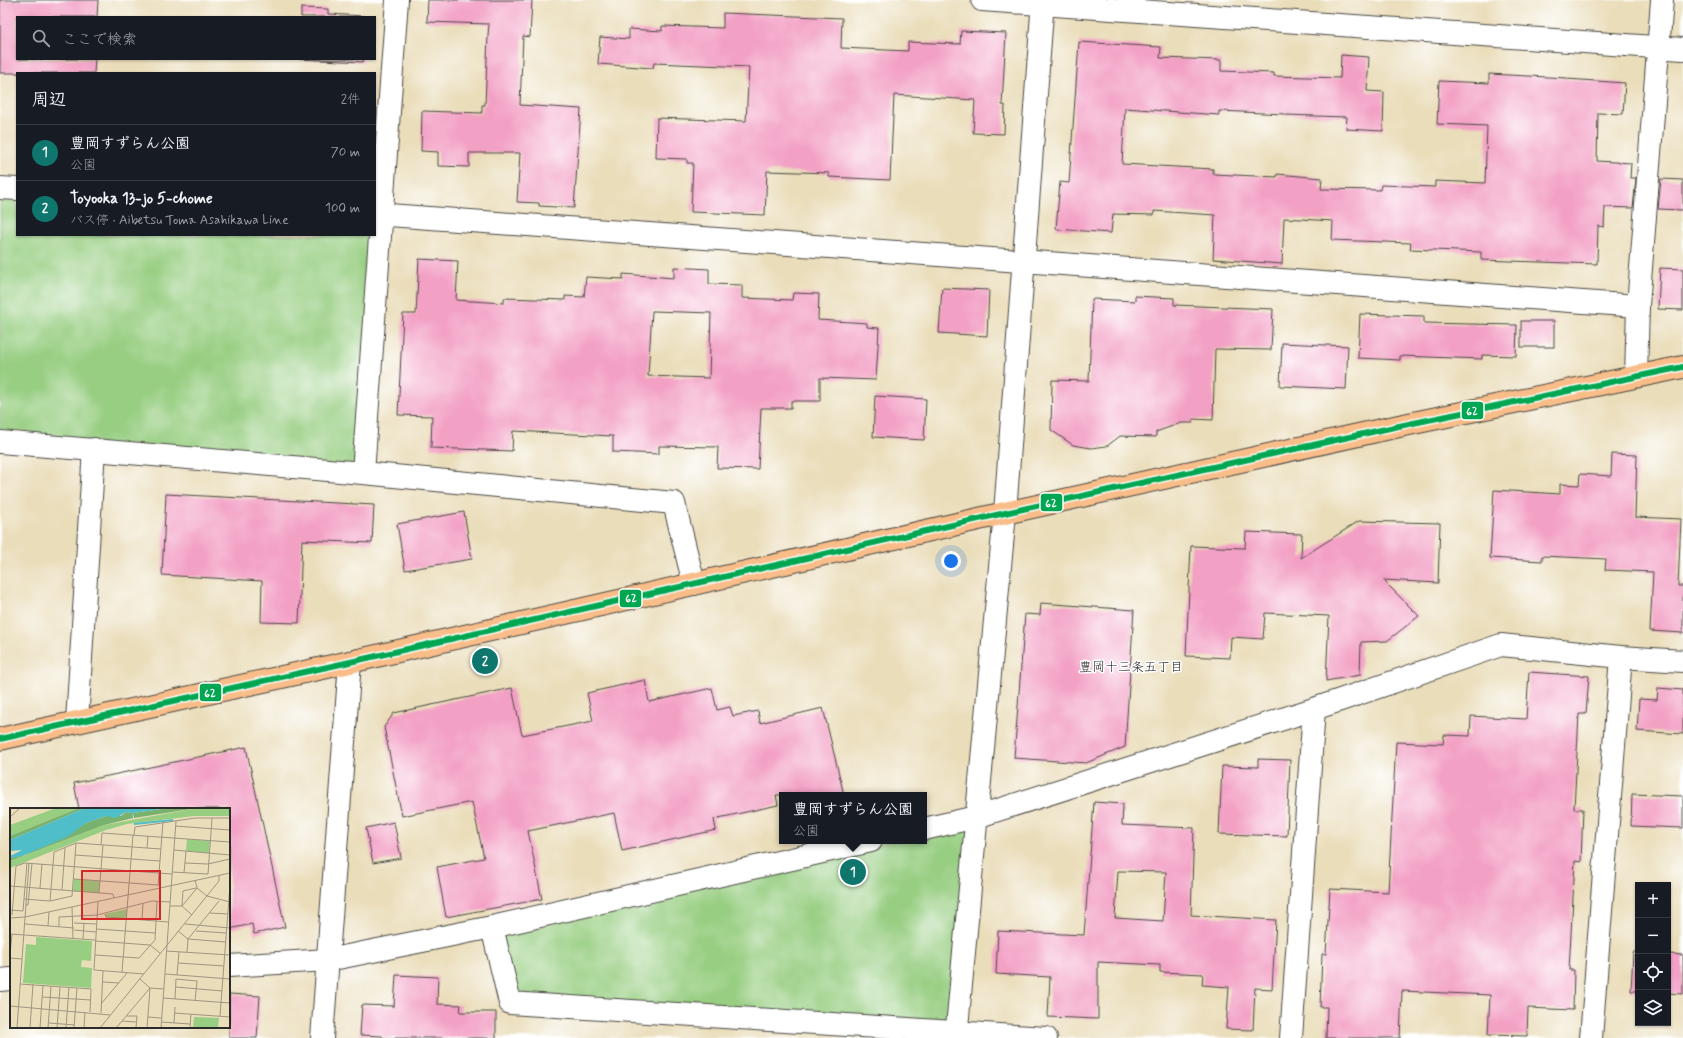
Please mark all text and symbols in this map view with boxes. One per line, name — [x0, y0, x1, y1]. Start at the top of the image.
search box — [16, 16, 376, 60]
icon: search — [30, 27, 52, 49]
text: ここで検索 — [62, 30, 137, 50]
text: 周辺 — [32, 89, 66, 111]
text: 2件 — [341, 91, 360, 108]
text: 豊岡すずらん公園 — [70, 134, 190, 154]
text: 1 — [42, 144, 48, 161]
text: 70 m — [331, 144, 360, 161]
text: 公園 — [70, 157, 96, 174]
text: Toyooka 13-jo 5-chome — [70, 189, 213, 209]
text: 2 — [42, 200, 48, 217]
text: 100 m — [325, 200, 360, 217]
text: バス停 · Aibetsu Toma Asahikawa Line — [70, 212, 289, 229]
line badge: 62 — [1461, 401, 1484, 420]
text: 62 — [1466, 405, 1478, 419]
line badge: 62 — [1040, 493, 1063, 512]
text: 62 — [1045, 497, 1057, 511]
your location — [941, 551, 961, 571]
line badge: 62 — [619, 589, 642, 608]
text: 62 — [625, 592, 637, 606]
pin: 2 — [472, 646, 498, 676]
district label: 豊岡十三条五丁目 — [1079, 659, 1183, 676]
line badge: 62 — [199, 683, 222, 702]
text: 62 — [204, 687, 216, 701]
popup — [779, 792, 927, 844]
text: 豊岡すずらん公園 — [793, 800, 913, 820]
inset map — [10, 808, 230, 1028]
text: 公園 — [793, 823, 819, 840]
pin: 1 — [840, 857, 866, 887]
map controls — [1635, 882, 1671, 1026]
button: + — [1635, 882, 1671, 918]
button: − — [1635, 918, 1671, 954]
button: locate — [1635, 954, 1671, 990]
button: layers — [1635, 990, 1671, 1026]

